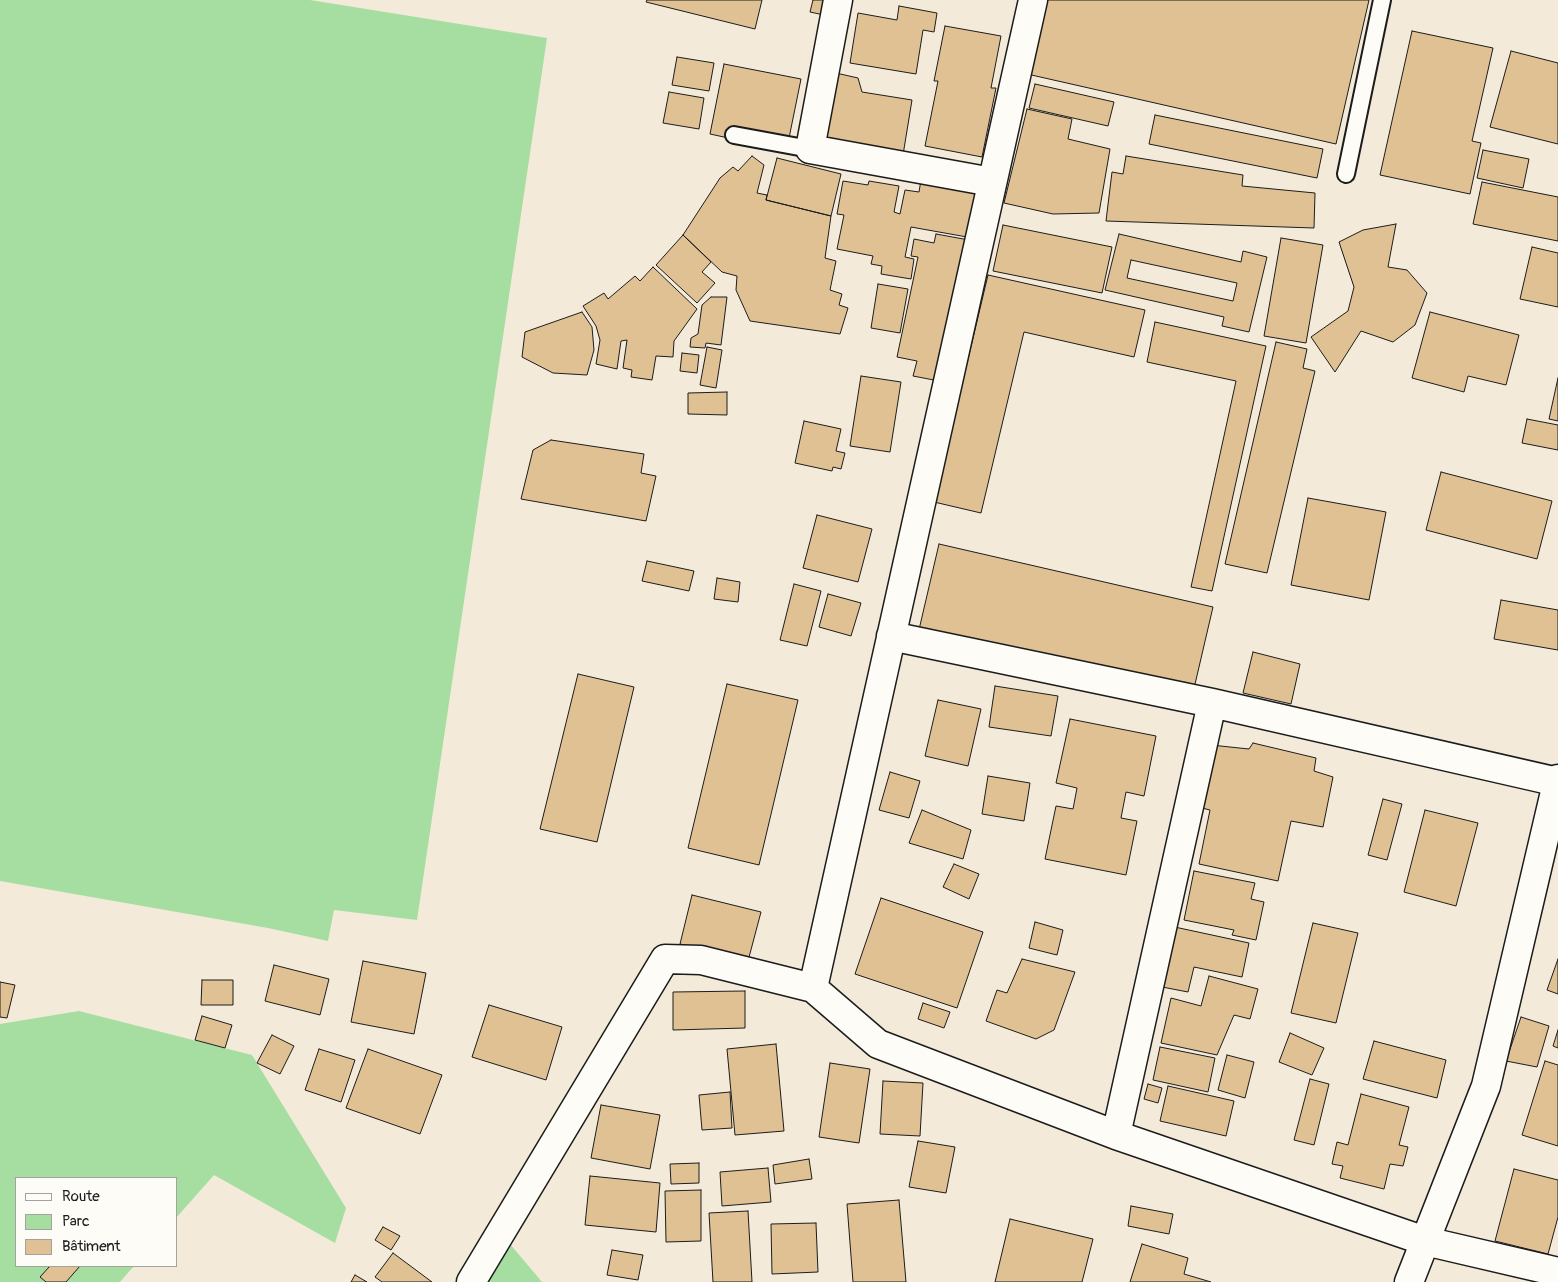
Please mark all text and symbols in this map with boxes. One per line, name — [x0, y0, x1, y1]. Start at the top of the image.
legend — [15, 1177, 178, 1267]
text: Route — [62, 1187, 100, 1206]
text: Parc — [62, 1212, 90, 1231]
text: Bâtiment — [62, 1237, 121, 1256]

